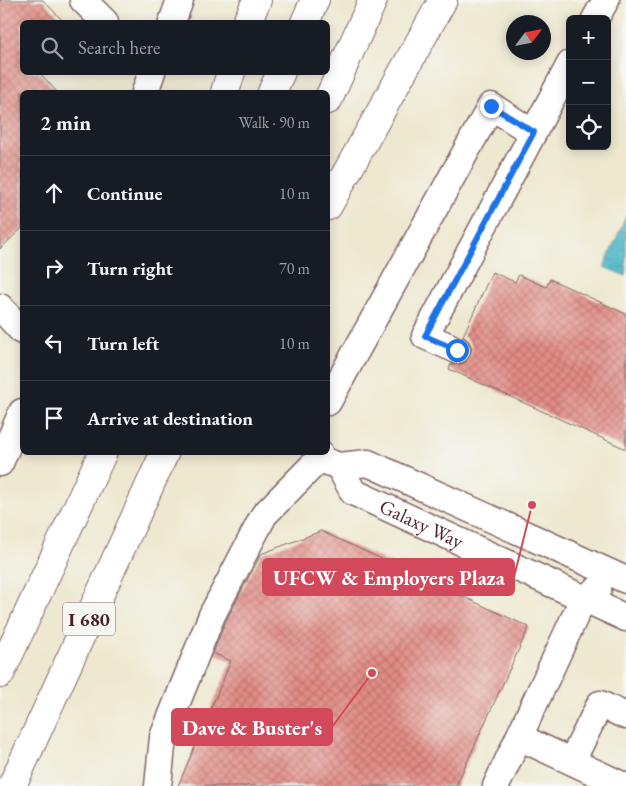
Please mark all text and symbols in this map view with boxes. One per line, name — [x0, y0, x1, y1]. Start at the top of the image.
north arrow — [506, 15, 551, 60]
map controls — [566, 15, 611, 150]
button: + — [566, 15, 611, 60]
search box — [20, 20, 330, 75]
icon: search — [38, 34, 66, 62]
text: Search here — [78, 35, 160, 60]
button: − — [566, 60, 611, 105]
route end — [480, 95, 503, 118]
button: locate — [566, 105, 611, 150]
text: 2 min — [40, 109, 91, 136]
text: Walk · 90 m — [239, 112, 310, 133]
icon: ahead — [40, 179, 68, 207]
text: Continue — [87, 181, 162, 206]
text: 10 m — [279, 183, 310, 204]
icon: right — [40, 254, 68, 282]
text: Turn right — [87, 256, 173, 281]
text: 70 m — [279, 258, 310, 279]
icon: left — [40, 329, 68, 357]
text: Turn left — [87, 331, 159, 356]
text: 10 m — [279, 333, 310, 354]
route start — [446, 339, 469, 362]
icon: arrive — [40, 404, 68, 432]
text: Arrive at destination — [87, 406, 253, 431]
street label: Galaxy Way — [375, 493, 468, 554]
callout: UFCW & Employers Plaza — [263, 559, 514, 595]
text: UFCW & Employers Plaza — [273, 564, 506, 591]
road number: I 680 — [63, 602, 115, 636]
callout: Dave & Buster's — [172, 709, 332, 745]
text: Dave & Buster's — [182, 714, 322, 741]

